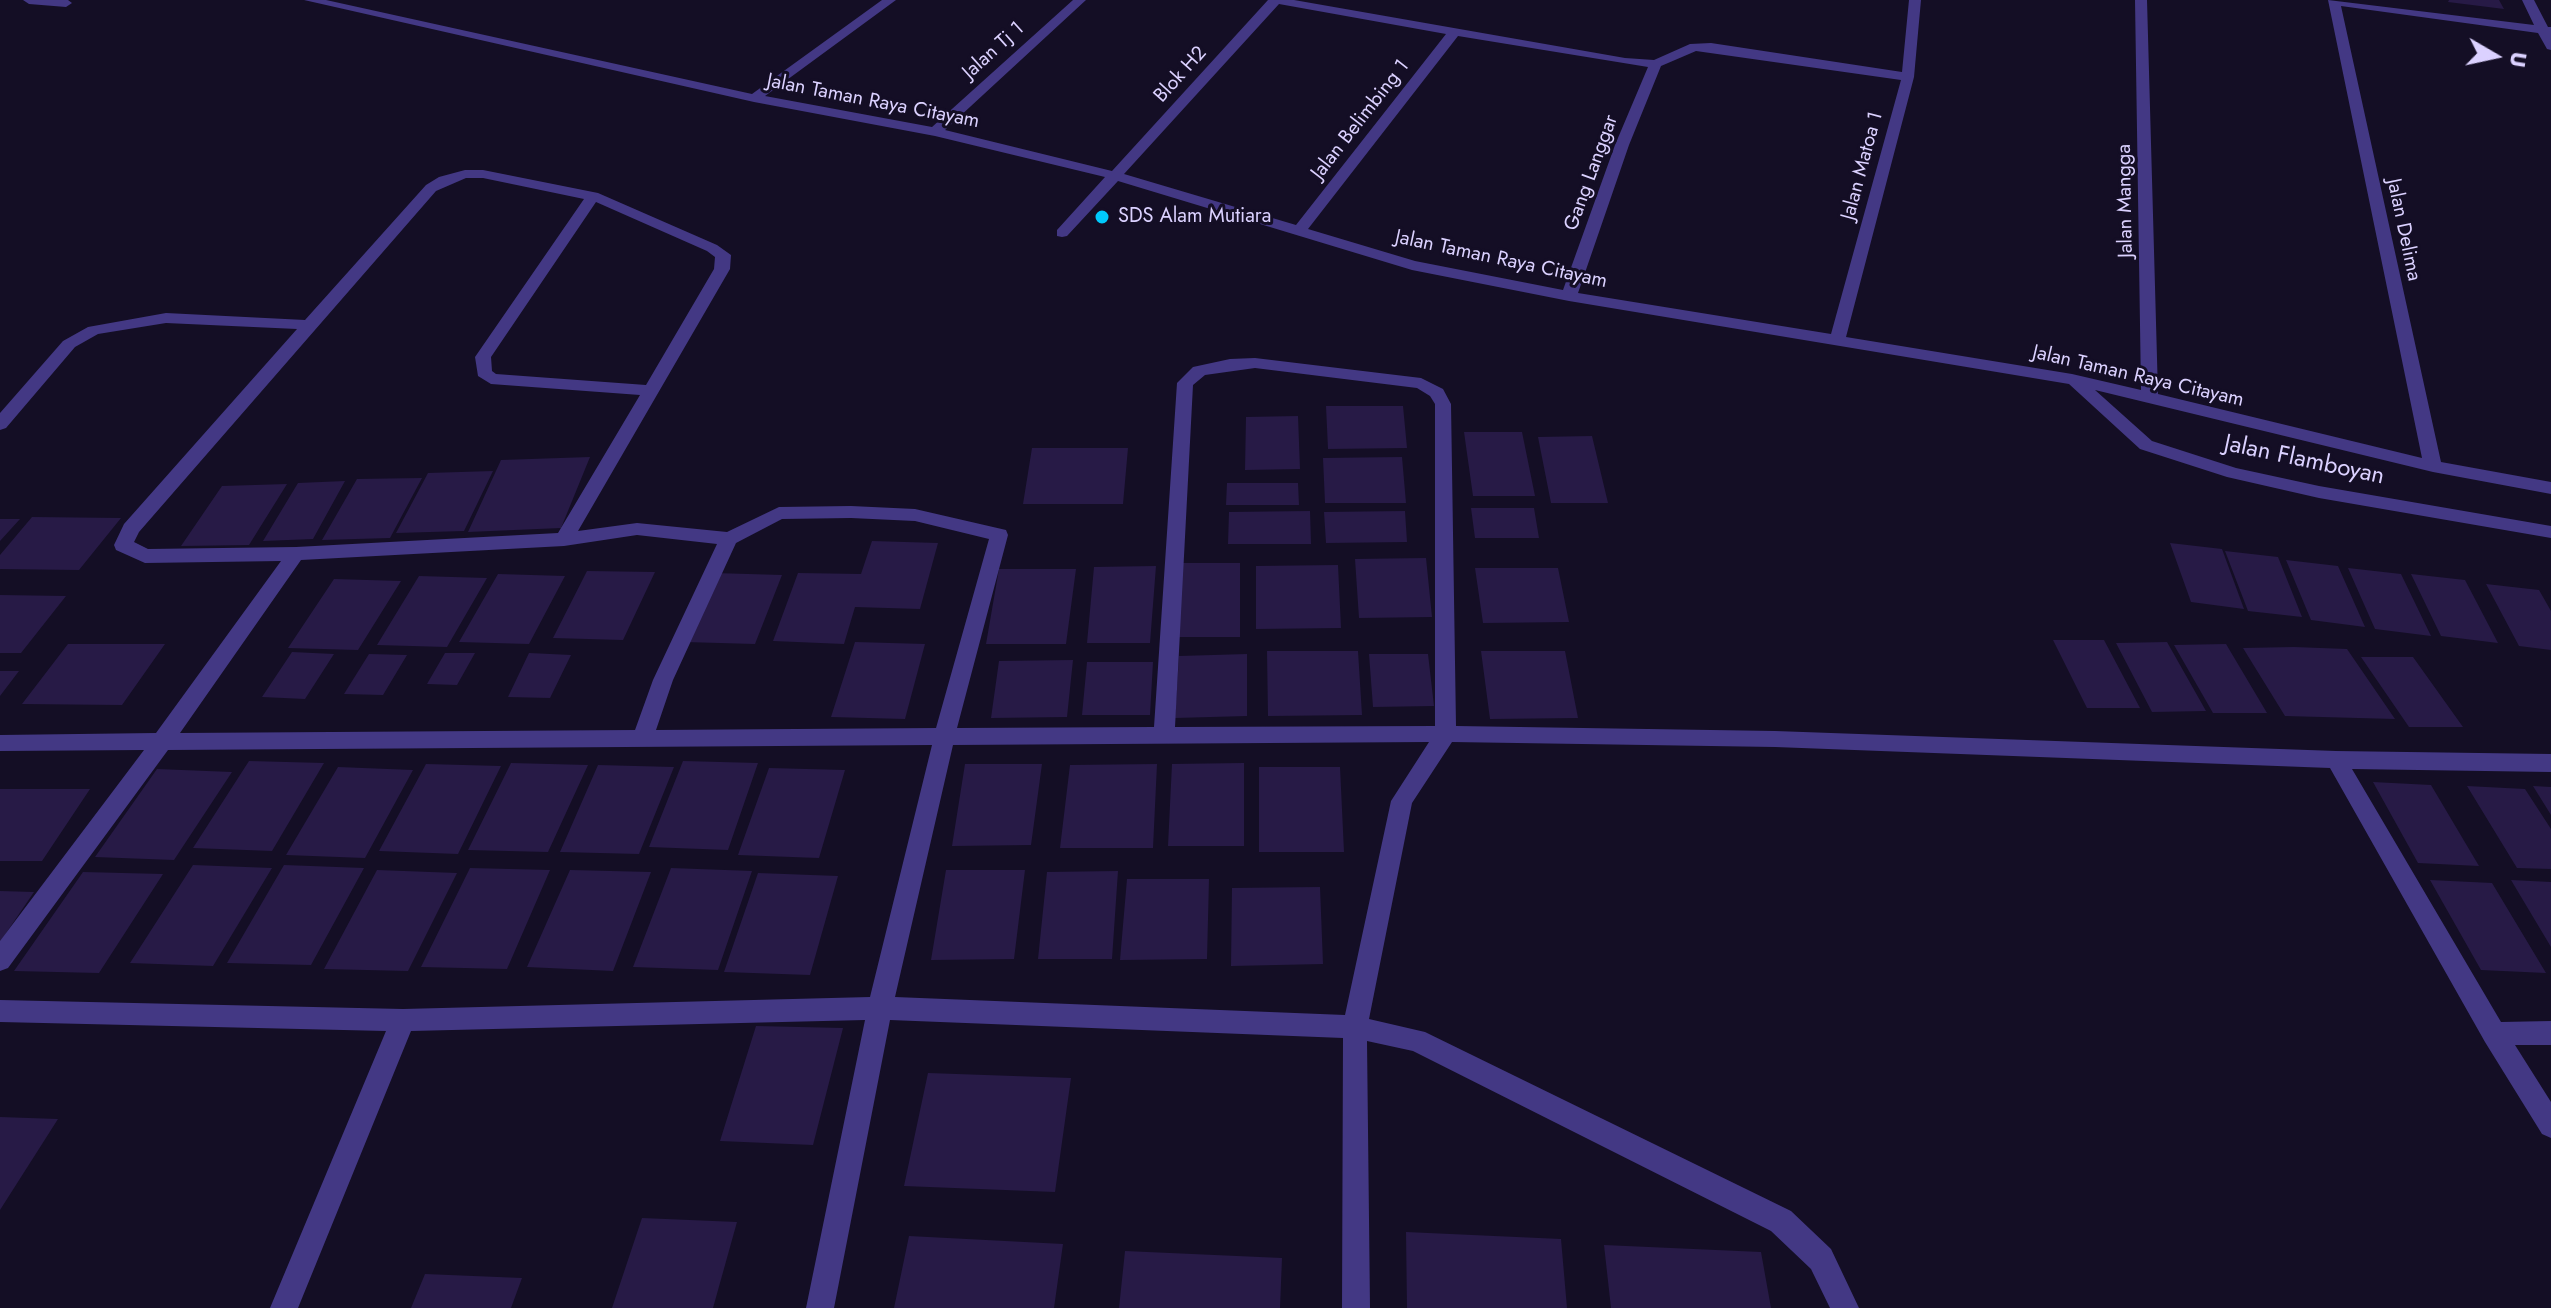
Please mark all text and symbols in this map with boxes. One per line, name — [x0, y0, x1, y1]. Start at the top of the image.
north arrow — [2455, 16, 2535, 96]
street label: Jalan Tj 1 — [958, 17, 1030, 85]
street label: Blok H2 — [1150, 42, 1212, 108]
text: U — [2502, 50, 2536, 70]
street label: Jalan Belimbing 1 — [1307, 55, 1415, 185]
street label: Jalan Taman Raya Citayam — [765, 70, 981, 134]
street label: Jalan Matoa 1 — [1837, 109, 1889, 223]
street label: Gang Langgar — [1560, 112, 1624, 234]
street label: Jalan Mangga — [2113, 144, 2139, 258]
street label: Jalan Delima — [2380, 177, 2426, 283]
place label: SDS Alam Mutiara — [1118, 205, 1271, 229]
marker: SDS Alam Mutiara — [1093, 208, 1111, 226]
street label: Jalan Taman Raya Citayam — [1393, 226, 1609, 294]
street label: Jalan Taman Raya Citayam — [2030, 341, 2246, 413]
street label: Jalan Flamboyan — [2221, 430, 2387, 492]

